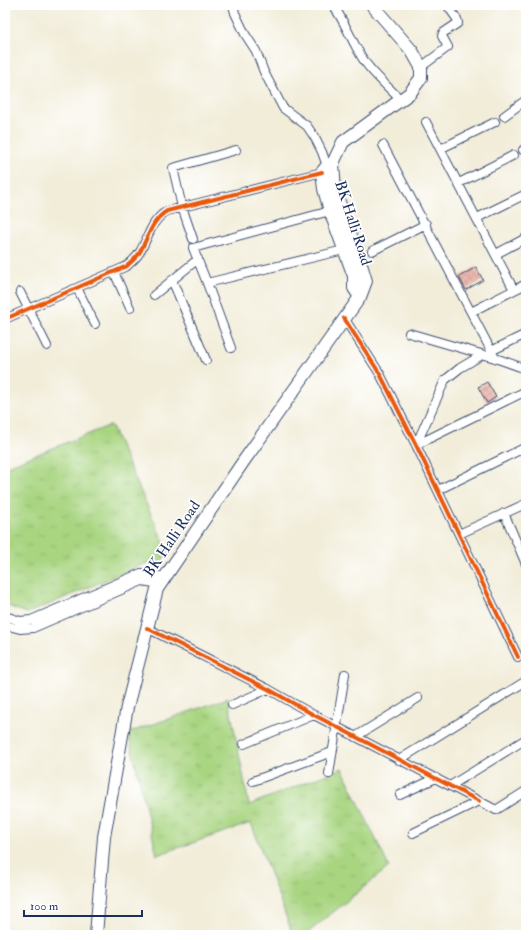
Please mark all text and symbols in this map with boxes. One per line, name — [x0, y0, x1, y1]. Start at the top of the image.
street label: BK Halli Road — [330, 178, 376, 268]
street label: BK Halli Road — [139, 497, 205, 581]
scale bar — [24, 892, 142, 918]
text: 100 m — [30, 899, 59, 914]

